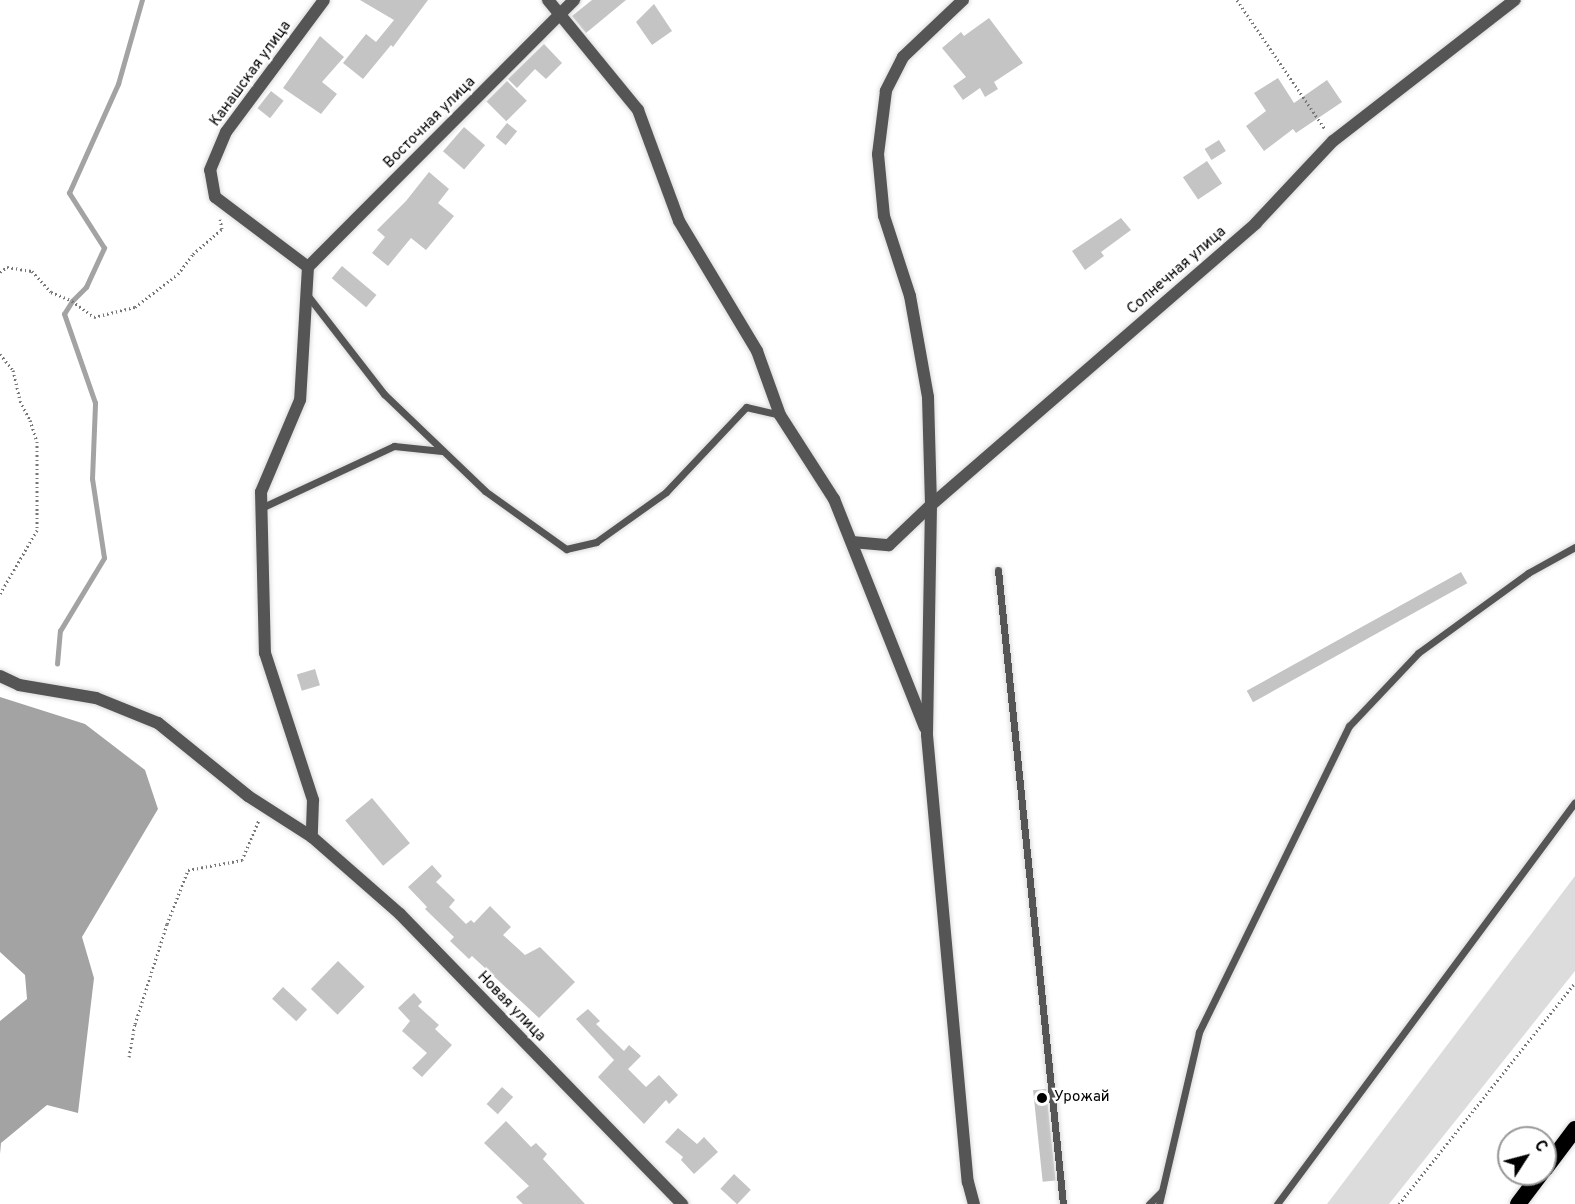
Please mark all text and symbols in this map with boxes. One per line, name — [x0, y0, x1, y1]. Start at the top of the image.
street label: Канашская улица — [207, 18, 295, 130]
street label: Восточная улица — [380, 73, 480, 173]
street label: Солнечная улица — [1124, 223, 1230, 319]
street label: Новая улица — [473, 968, 549, 1046]
place label: Урожай — [1054, 1089, 1110, 1107]
marker: Урожай — [1035, 1091, 1049, 1105]
north arrow — [1497, 1126, 1557, 1186]
text: С — [1529, 1137, 1551, 1157]

